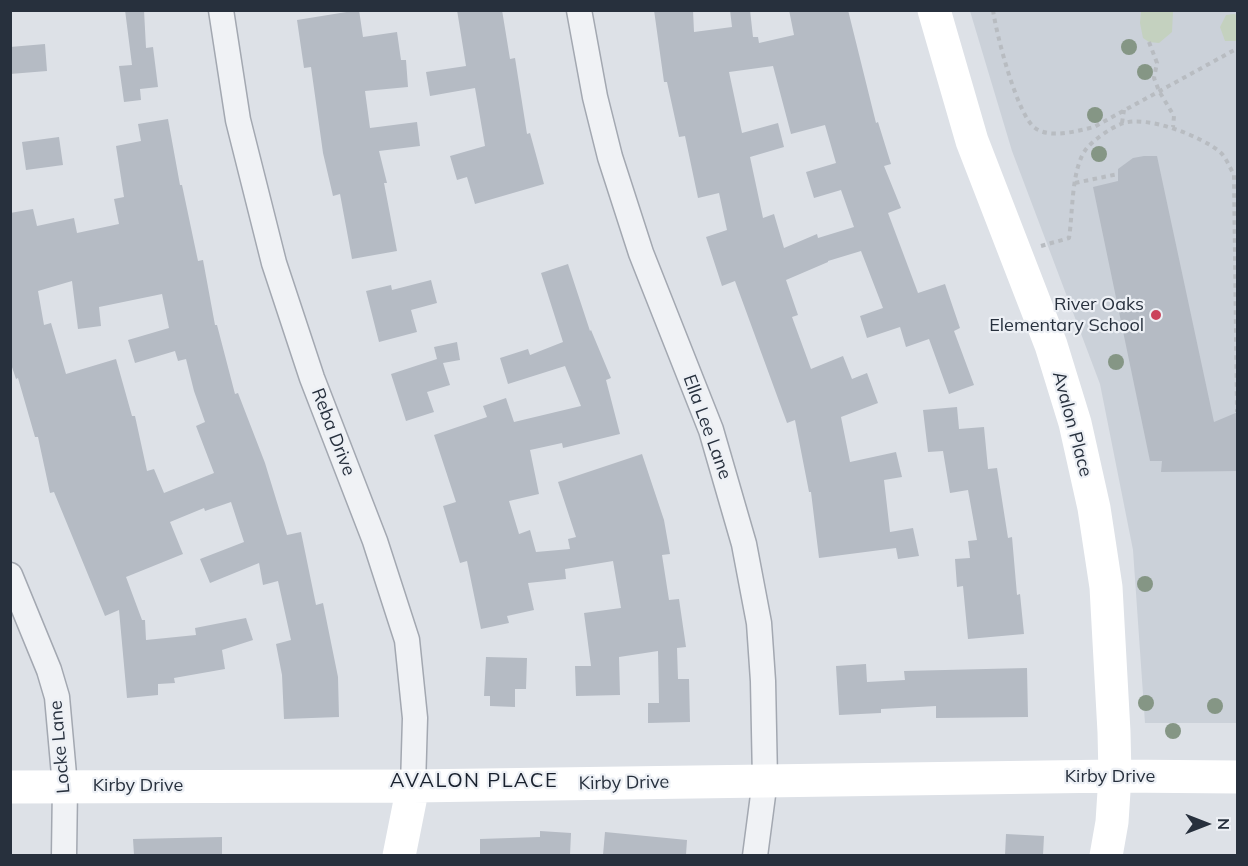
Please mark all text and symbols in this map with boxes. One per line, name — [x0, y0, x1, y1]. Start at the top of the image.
place label: River Oaks Elementary School — [989, 294, 1144, 336]
marker: River Oaks Elementary School — [1149, 308, 1163, 322]
street label: Avalon Place — [1048, 369, 1096, 479]
street label: Ella Lee Lane — [678, 372, 736, 482]
street label: Reba Drive — [306, 385, 360, 479]
street label: Locke Lane — [45, 700, 75, 794]
street label: Kirby Drive — [1065, 766, 1155, 788]
district label: AVALON PLACE — [390, 769, 558, 793]
street label: Kirby Drive — [579, 771, 669, 795]
street label: Kirby Drive — [93, 775, 183, 797]
north arrow — [1176, 794, 1236, 854]
text: N — [1214, 818, 1234, 830]

